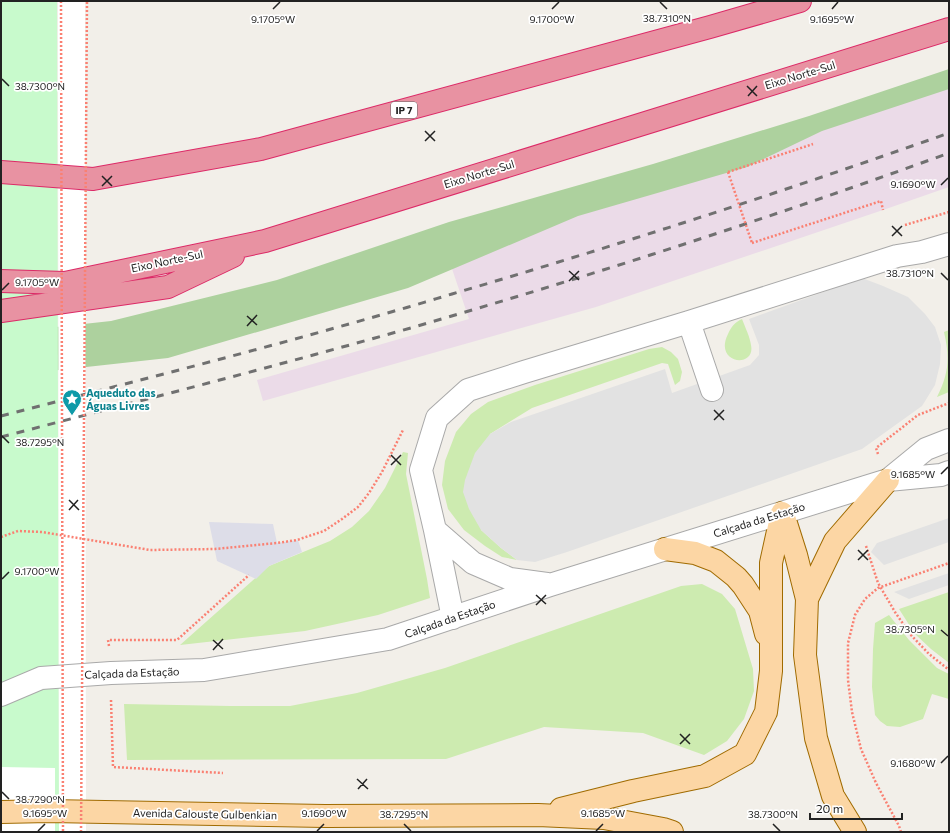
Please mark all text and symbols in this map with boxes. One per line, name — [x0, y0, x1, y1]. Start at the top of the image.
text: 38.7310°N — [643, 12, 691, 24]
text: 9.1705°W — [251, 13, 295, 25]
text: 9.1700°W — [530, 13, 574, 25]
text: 9.1695°W — [810, 13, 854, 25]
street label: Eixo Norte-Sul — [763, 58, 837, 91]
text: 38.7300°N — [15, 80, 65, 92]
road number: IP 7 — [391, 102, 417, 118]
street label: Eixo Norte-Sul — [442, 157, 516, 190]
text: 9.1690°W — [890, 178, 936, 190]
street label: Eixo Norte-Sul — [130, 247, 204, 274]
text: 38.7310°N — [886, 267, 934, 279]
text: 9.1705°W — [15, 276, 59, 288]
place label: Aqueduto das Águas Livres — [86, 386, 156, 412]
place icon: Aqueduto das Águas Livres — [61, 388, 83, 416]
text: 38.7295°N — [16, 436, 64, 448]
text: 9.1685°W — [891, 468, 935, 480]
street label: Calçada da Estação — [711, 499, 807, 540]
text: 9.1700°W — [15, 565, 59, 577]
street label: Calçada da Estação — [403, 597, 497, 640]
text: 38.7305°N — [885, 623, 935, 635]
street label: Calçada da Estação — [84, 664, 180, 681]
text: 9.1680°W — [890, 757, 936, 769]
text: 38.7290°N — [15, 793, 65, 805]
scale bar — [810, 795, 902, 821]
text: 20 m — [816, 801, 843, 815]
street label: Avenida Calouste Gulbenkian — [133, 806, 277, 821]
text: 9.1695°W — [23, 807, 67, 819]
text: 9.1690°W — [301, 807, 347, 819]
text: 9.1685°W — [581, 807, 625, 819]
text: 38.7295°N — [380, 808, 428, 820]
text: 38.7300°N — [748, 808, 798, 820]

